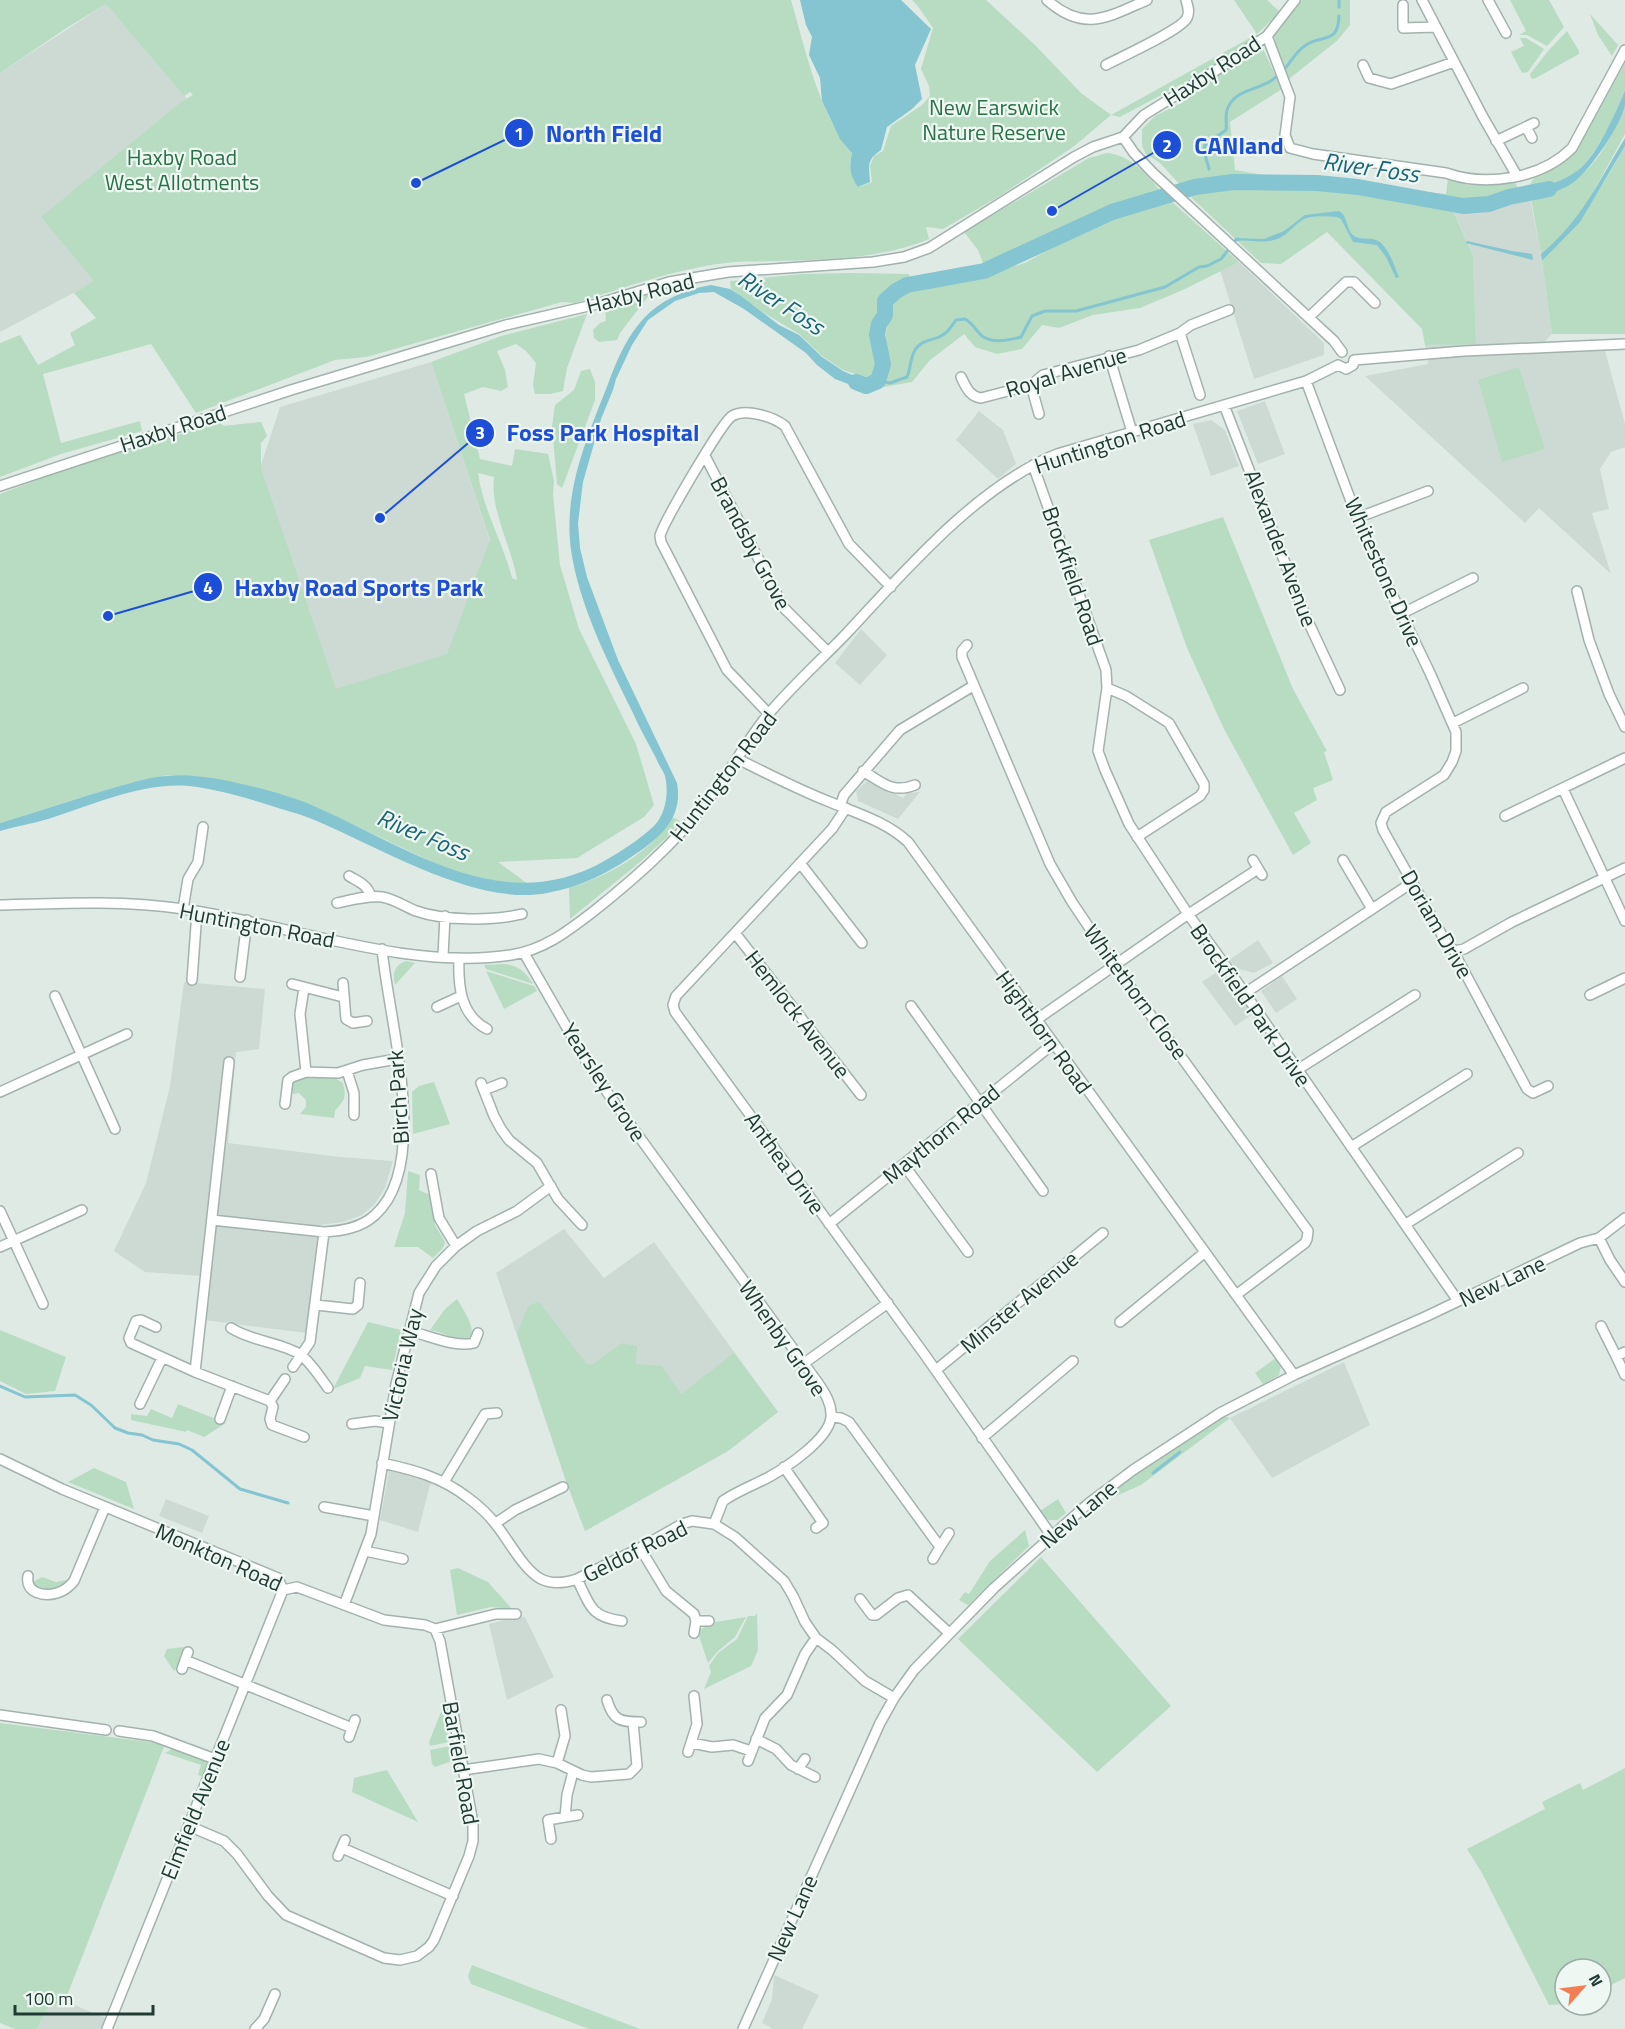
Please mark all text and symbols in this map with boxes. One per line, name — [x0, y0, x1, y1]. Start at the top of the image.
street label: Haxby Road — [1156, 27, 1268, 115]
park label: New Earswick Nature Reserve — [922, 90, 1066, 149]
callout: North Field — [504, 112, 674, 154]
text: North Field — [546, 115, 662, 151]
text: 1 — [514, 120, 524, 147]
callout: CANland — [1152, 124, 1295, 166]
text: CANland — [1194, 127, 1284, 163]
text: 2 — [1162, 132, 1172, 159]
park label: Haxby Road West Allotments — [105, 140, 259, 199]
water label: River Foss — [1321, 142, 1423, 192]
water label: River Foss — [731, 261, 833, 345]
street label: Haxby Road — [582, 263, 698, 323]
street label: Royal Avenue — [1001, 337, 1131, 407]
street label: Haxby Road — [115, 395, 231, 461]
street label: Huntington Road — [1030, 401, 1190, 483]
callout: Foss Park Hospital — [465, 412, 711, 454]
text: Foss Park Hospital — [507, 414, 699, 450]
text: 3 — [475, 419, 485, 446]
street label: Alexander Avenue — [1235, 464, 1327, 632]
street label: Brandsby Grove — [702, 470, 800, 616]
street label: Whitestone Drive — [1336, 492, 1432, 652]
street label: Brockfield Road — [1033, 502, 1113, 650]
callout: Haxby Road Sports Park — [193, 566, 496, 608]
text: Haxby Road Sports Park — [235, 569, 484, 605]
text: 4 — [203, 574, 213, 601]
street label: Huntington Road — [661, 703, 785, 849]
water label: River Foss — [372, 799, 477, 870]
street label: Doriam Drive — [1392, 863, 1482, 985]
street label: Huntington Road — [176, 893, 338, 957]
street label: Brockfield Park Drive — [1182, 916, 1320, 1094]
street label: Whitethorn Close — [1075, 917, 1197, 1067]
street label: Hemlock Avenue — [737, 943, 859, 1085]
street label: Highthorn Road — [987, 963, 1101, 1101]
street label: Yearsley Grove — [553, 1016, 655, 1148]
street label: Birch Park — [378, 1048, 418, 1145]
street label: Maythorn Road — [875, 1076, 1007, 1192]
street label: Anthea Drive — [736, 1105, 834, 1221]
street label: Minster Avenue — [952, 1242, 1086, 1362]
street label: New Lane — [1453, 1246, 1551, 1316]
street label: Whenby Grove — [730, 1273, 836, 1403]
street label: Victoria Way — [372, 1305, 432, 1425]
street label: New Lane — [1032, 1471, 1124, 1557]
street label: Geldof Road — [577, 1511, 693, 1591]
street label: Monkton Road — [150, 1514, 288, 1600]
street label: Barfield Road — [433, 1699, 489, 1827]
street label: Elmfield Avenue — [151, 1733, 239, 1885]
street label: New Lane — [758, 1869, 826, 1967]
north arrow — [1553, 1957, 1613, 2017]
text: N — [1583, 1969, 1609, 1990]
scale bar — [15, 1978, 153, 2016]
text: 100 m — [24, 1985, 73, 2012]

